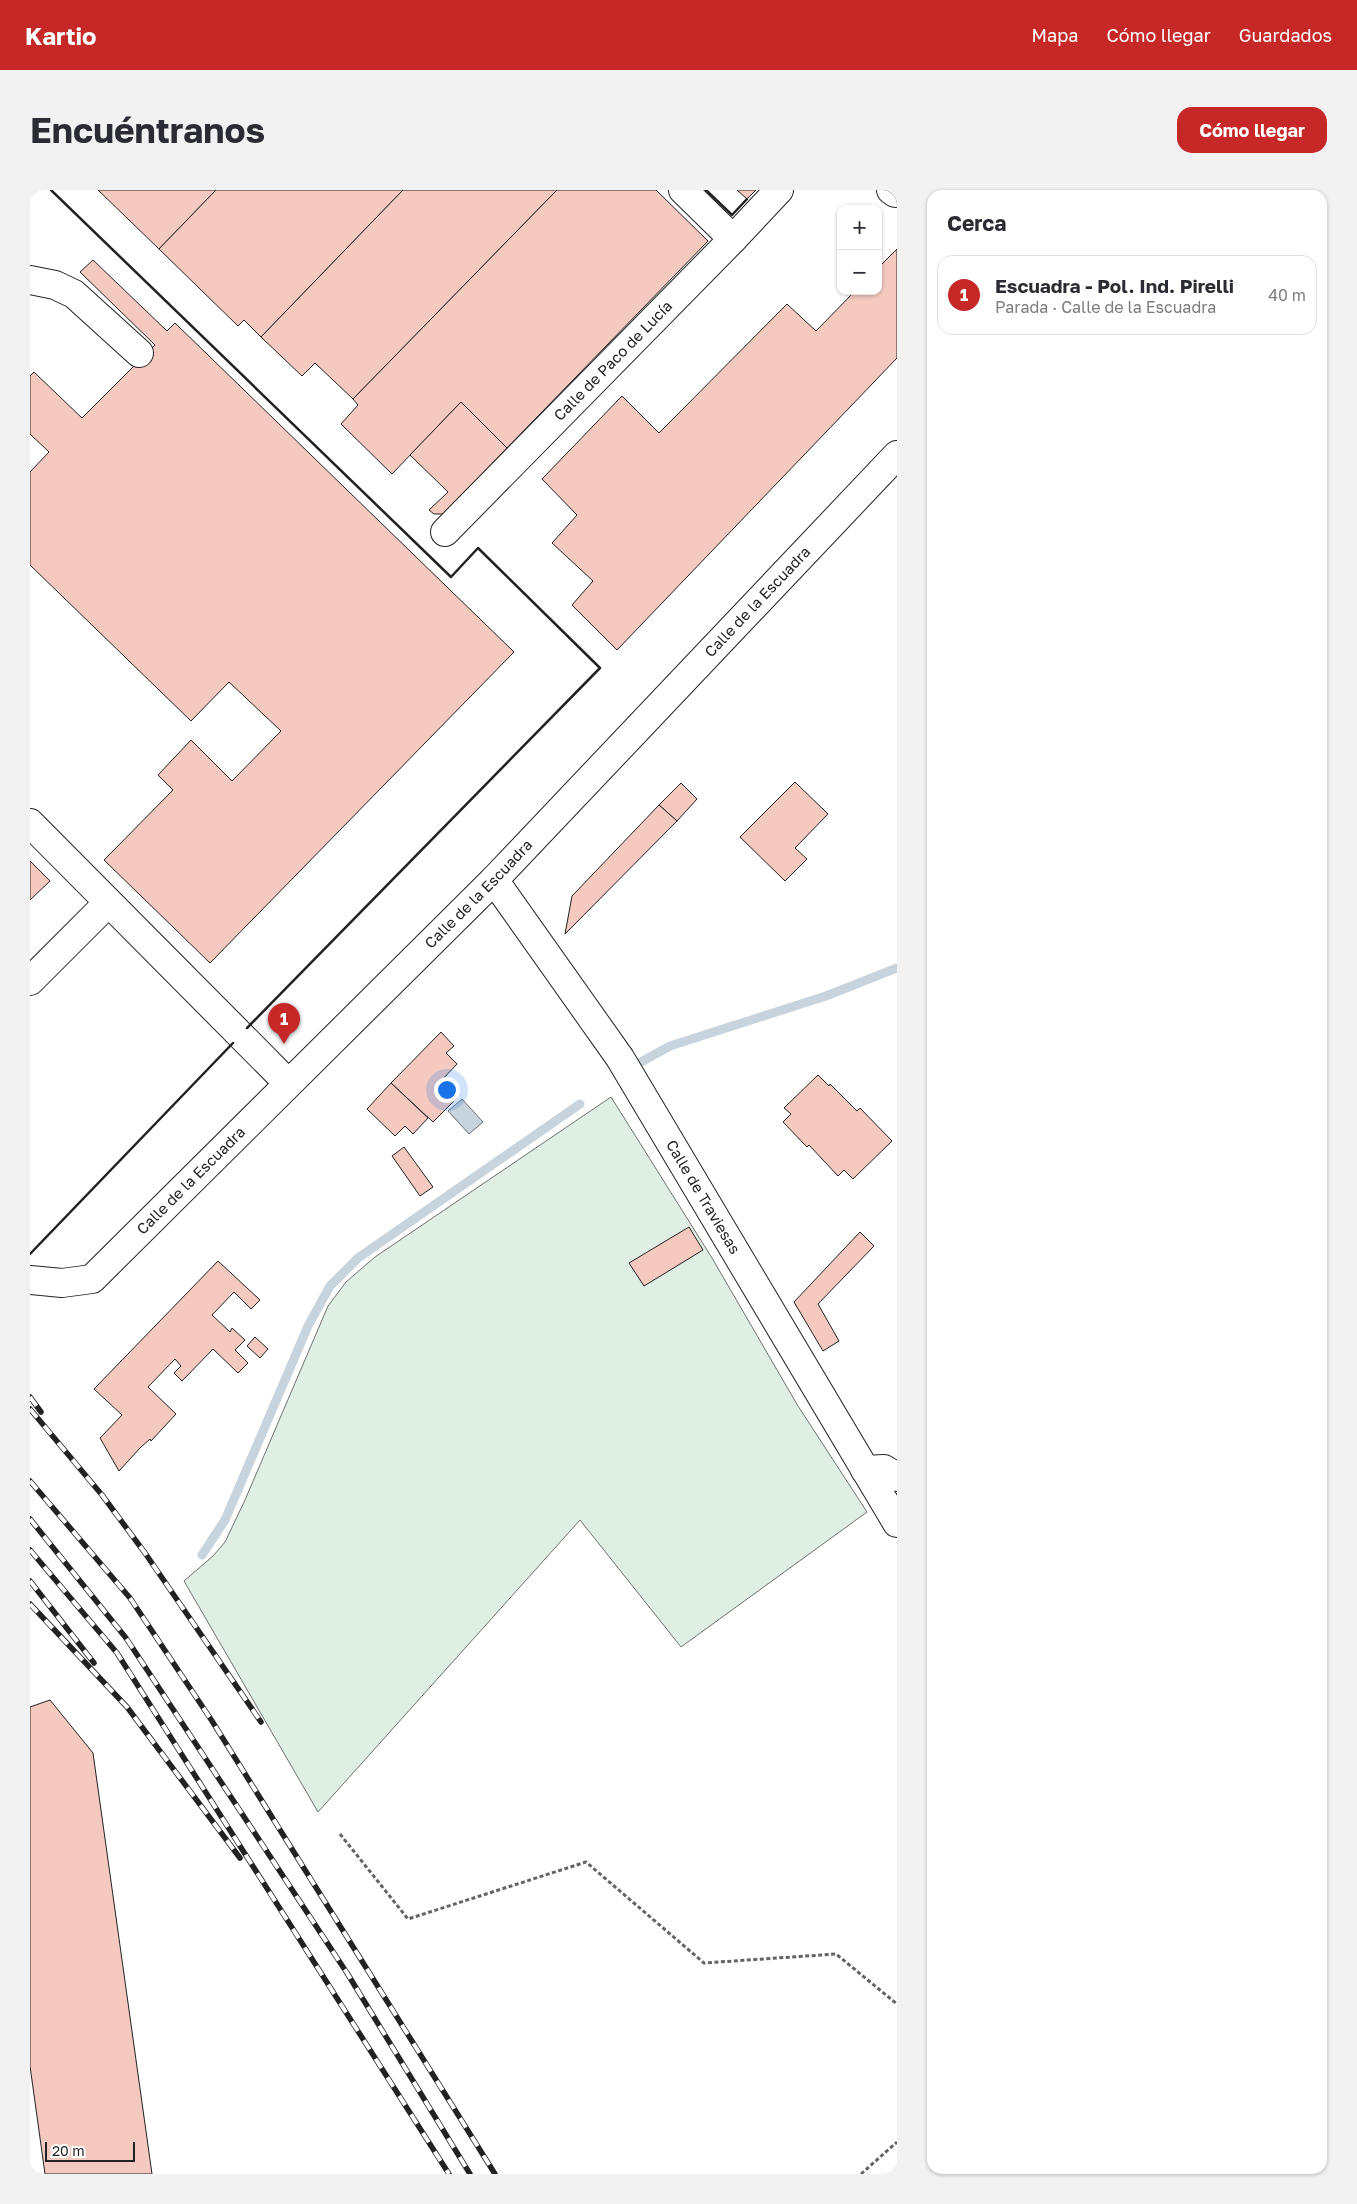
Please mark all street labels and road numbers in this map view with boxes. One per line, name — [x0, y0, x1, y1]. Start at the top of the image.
street label: Calle de Paco de Lucía — [550, 296, 675, 424]
street label: Calle de la Escuadra — [700, 542, 814, 660]
street label: Calle de la Escuadra — [420, 835, 536, 952]
street label: Calle de la Escuadra — [132, 1122, 248, 1238]
street label: Calle de Traviesas — [663, 1136, 745, 1257]

